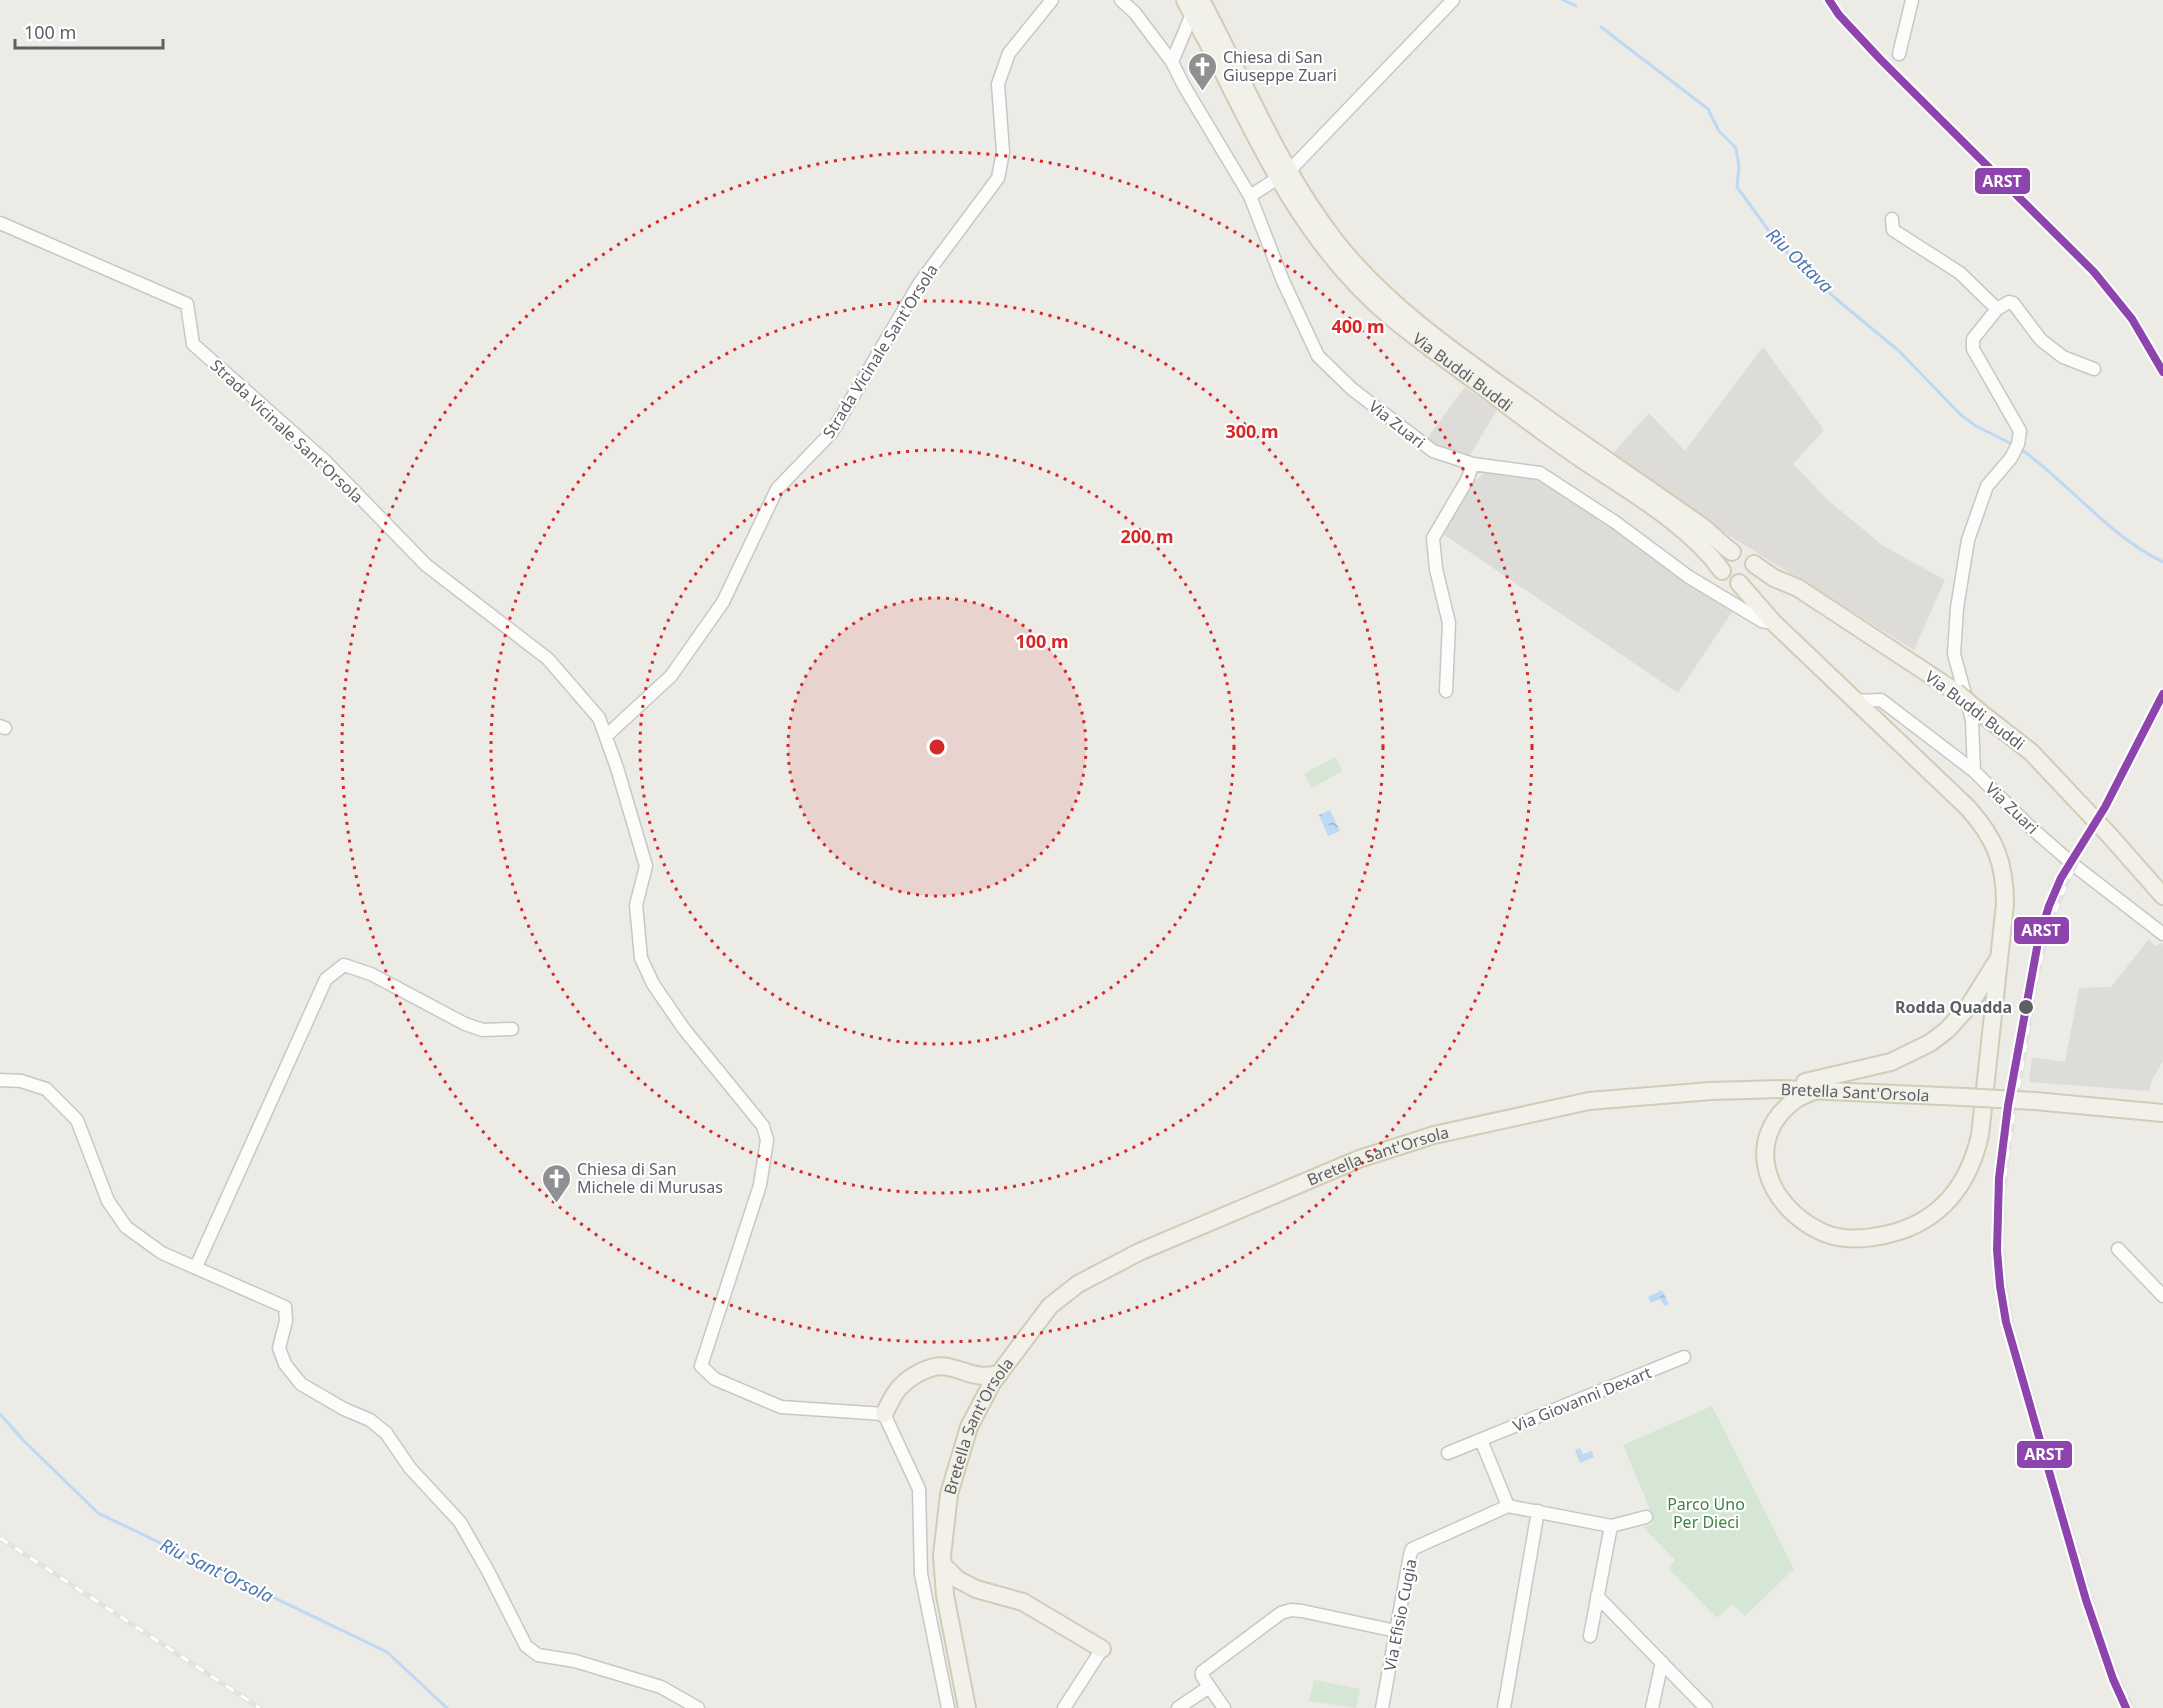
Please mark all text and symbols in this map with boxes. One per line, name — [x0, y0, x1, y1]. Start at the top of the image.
scale bar — [15, 12, 164, 50]
text: 100 m — [24, 20, 76, 44]
place label: Chiesa di San Giuseppe Zuari — [1223, 46, 1337, 86]
church icon: Chiesa di San Giuseppe Zuari — [1186, 50, 1218, 92]
line badge: ARST — [1974, 167, 2031, 195]
text: ARST — [1982, 170, 2022, 192]
water label: Riu Ottava — [1762, 222, 1838, 298]
street label: Strada Vicinale Sant'Orsola — [817, 260, 943, 442]
text: 400 m — [1331, 314, 1385, 338]
street label: Via Buddi Buddi — [1408, 327, 1517, 416]
street label: Strada Vicinale Sant'Orsola — [206, 354, 368, 508]
street label: Via Zuari — [1364, 395, 1430, 453]
text: 300 m — [1225, 419, 1279, 443]
text: 200 m — [1120, 524, 1174, 548]
text: 100 m — [1015, 629, 1069, 653]
street label: Via Buddi Buddi — [1921, 665, 2029, 755]
centre of rings — [927, 737, 947, 757]
street label: Via Zuari — [1981, 777, 2043, 839]
line badge: ARST — [2013, 916, 2070, 945]
text: ARST — [2021, 919, 2061, 941]
place label: Rodda Quadda — [1895, 996, 2012, 1018]
marker: Rodda Quadda — [2017, 998, 2035, 1016]
street label: Bretella Sant'Orsola — [1780, 1078, 1930, 1106]
street label: Bretella Sant'Orsola — [1304, 1121, 1451, 1191]
place label: Chiesa di San Michele di Murusas — [577, 1158, 723, 1198]
church icon: Chiesa di San Michele di Murusas — [540, 1162, 572, 1204]
street label: Bretella Sant'Orsola — [938, 1353, 1018, 1497]
street label: Via Giovanni Dexart — [1510, 1361, 1655, 1437]
line badge: ARST — [2016, 1440, 2073, 1469]
text: ARST — [2024, 1443, 2064, 1465]
park label: Parco Uno Per Dieci — [1667, 1493, 1745, 1533]
water label: Riu Sant'Orsola — [156, 1532, 278, 1608]
street label: Via Efisio Cugia — [1378, 1557, 1422, 1673]

